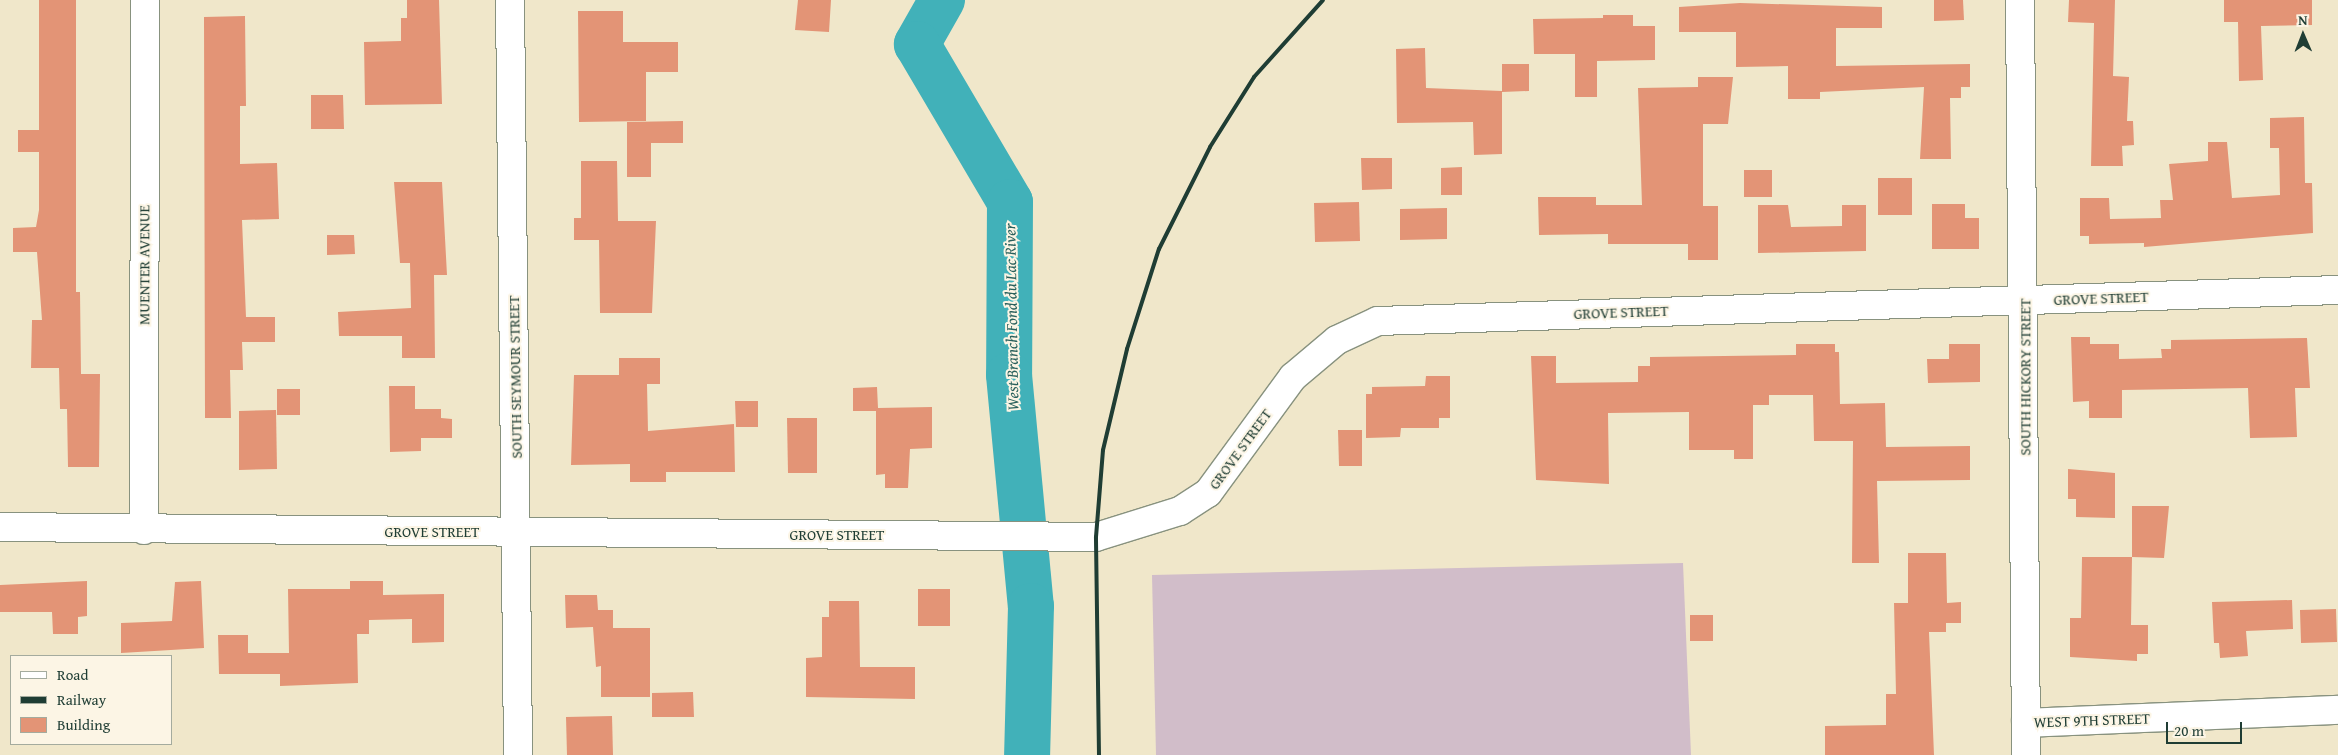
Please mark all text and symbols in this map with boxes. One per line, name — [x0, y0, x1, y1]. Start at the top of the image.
north arrow — [2278, 10, 2328, 60]
text: N — [2298, 10, 2308, 30]
street label: MUENTER AVENUE — [135, 205, 153, 325]
water label: West Branch Fond du Lac River — [1000, 223, 1022, 411]
street label: GROVE STREET — [2053, 287, 2149, 309]
street label: SOUTH SEYMOUR STREET — [505, 295, 525, 459]
street label: SOUTH HICKORY STREET — [2016, 298, 2034, 456]
street label: GROVE STREET — [1573, 301, 1669, 323]
street label: GROVE STREET — [1205, 405, 1275, 493]
street label: GROVE STREET — [385, 523, 479, 541]
street label: GROVE STREET — [790, 526, 884, 544]
legend — [10, 655, 172, 745]
text: Road — [57, 664, 88, 685]
text: Railway — [57, 689, 106, 710]
street label: WEST 9TH STREET — [2034, 709, 2150, 731]
scale bar — [2168, 712, 2244, 744]
text: Building — [57, 714, 110, 735]
text: 20 m — [2174, 720, 2204, 741]

